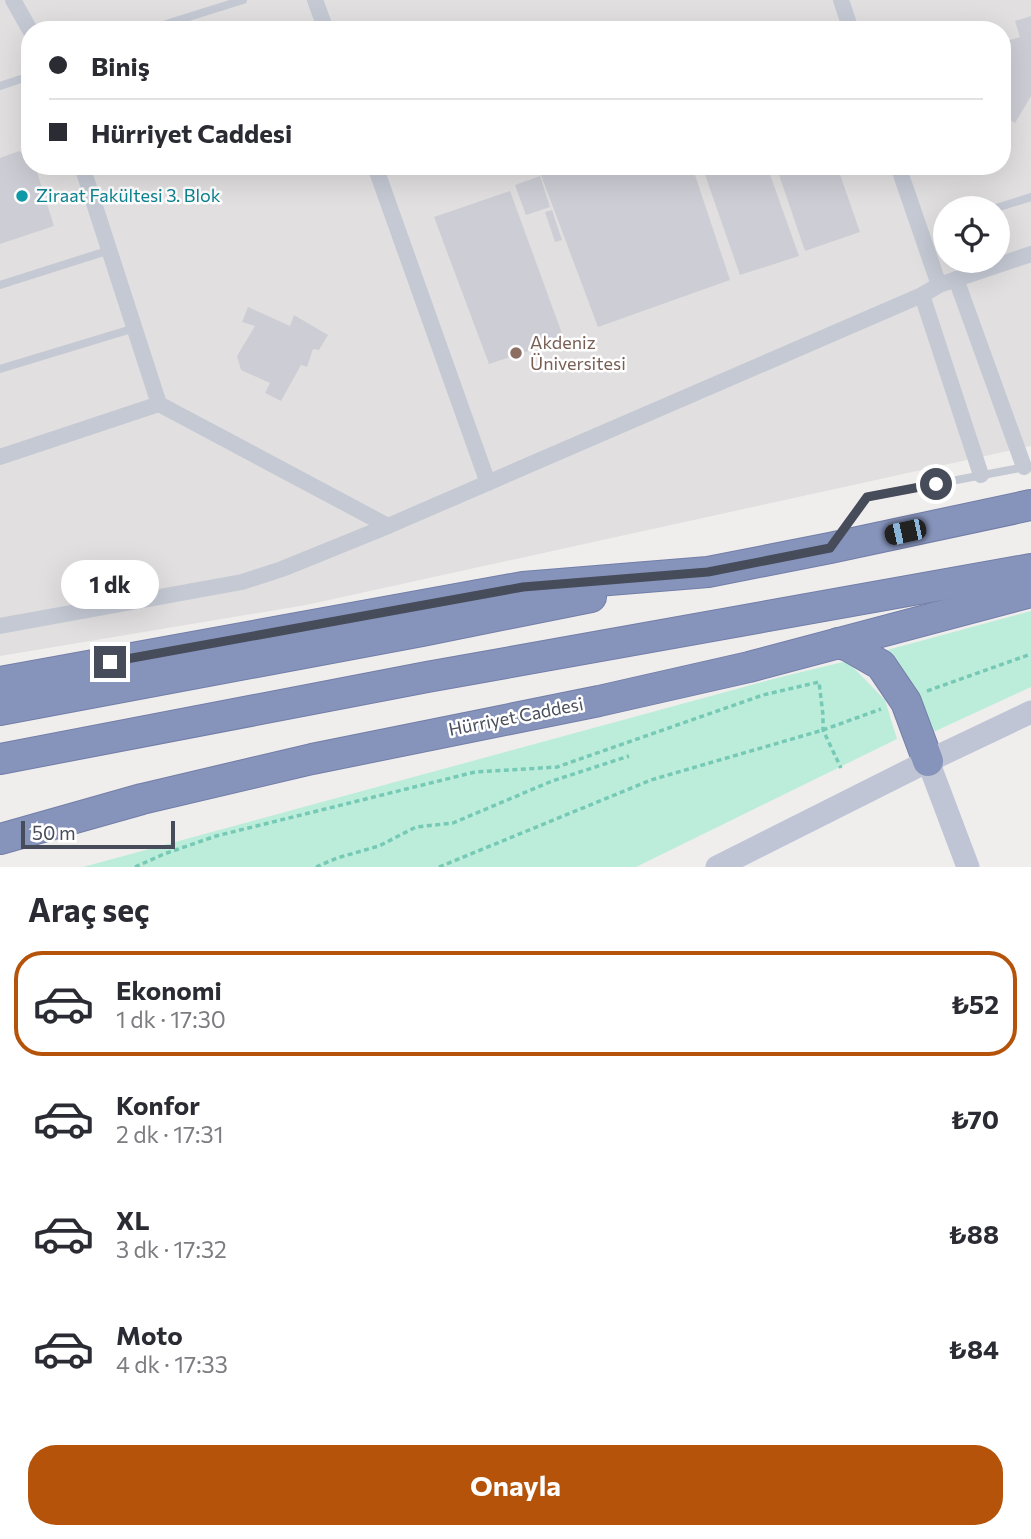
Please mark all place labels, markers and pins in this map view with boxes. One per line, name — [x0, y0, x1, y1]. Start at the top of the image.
place label: Ziraat Fakültesi 3. Blok — [36, 184, 221, 206]
marker: Ziraat Fakültesi 3. Blok — [14, 188, 30, 204]
place label: Akdeniz Üniversitesi — [530, 331, 626, 374]
marker: Akdeniz Üniversitesi — [508, 345, 524, 361]

